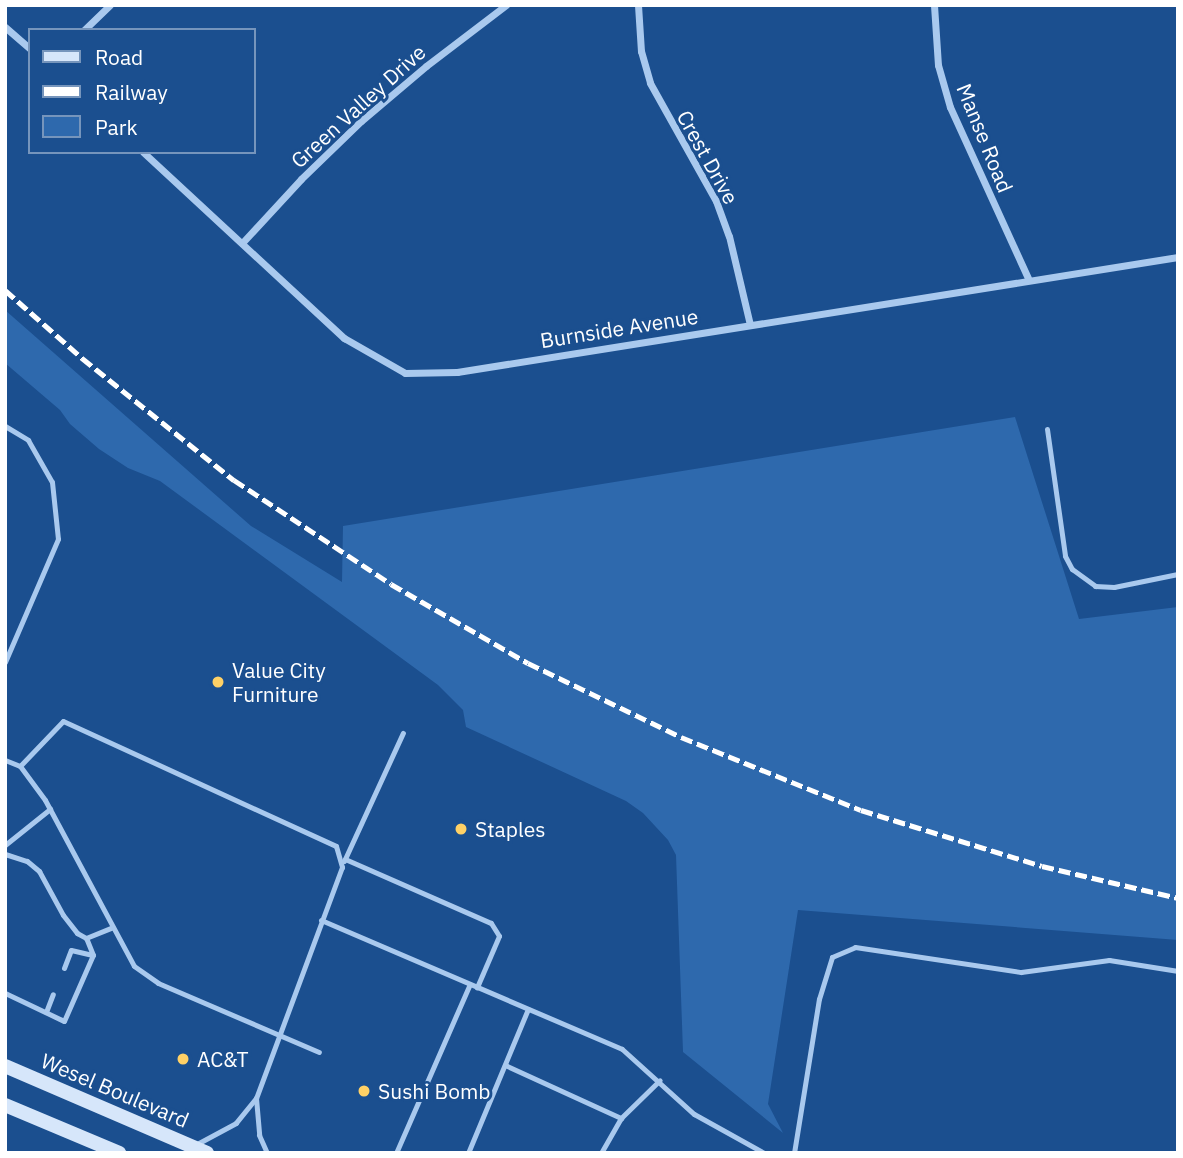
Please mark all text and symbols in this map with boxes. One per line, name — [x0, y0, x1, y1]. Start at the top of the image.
legend — [28, 28, 256, 154]
street label: Green Valley Drive — [285, 39, 431, 173]
text: Road — [95, 43, 143, 71]
text: Railway — [95, 78, 168, 106]
street label: Manse Road — [952, 80, 1018, 196]
street label: Crest Drive — [672, 106, 744, 208]
text: Park — [95, 113, 138, 141]
street label: Burnside Avenue — [538, 303, 700, 353]
place label: Value City Furniture — [232, 657, 326, 707]
marker: Value City Furniture — [210, 674, 226, 690]
place label: Staples — [475, 816, 545, 842]
marker: Staples — [453, 821, 469, 837]
place label: AC&T — [197, 1046, 249, 1072]
street label: Wesel Boulevard — [37, 1048, 193, 1132]
marker: AC&T — [175, 1051, 191, 1067]
place label: Sushi Bomb — [378, 1078, 490, 1104]
marker: Sushi Bomb — [356, 1083, 372, 1099]

